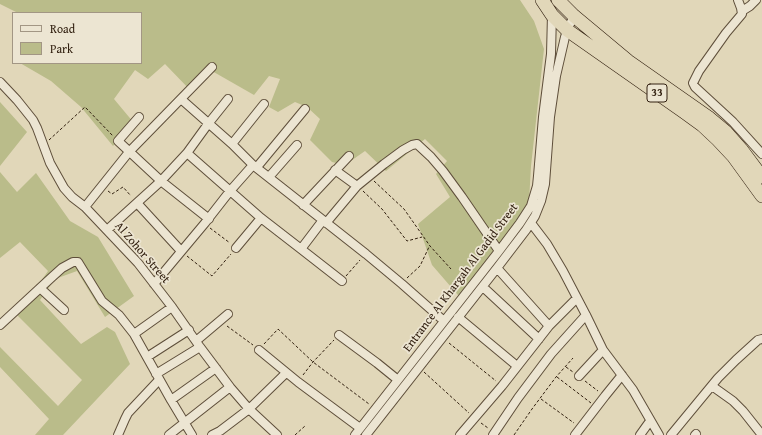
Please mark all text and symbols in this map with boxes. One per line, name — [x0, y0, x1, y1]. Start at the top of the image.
legend — [12, 12, 142, 64]
text: Road — [50, 20, 75, 37]
text: Park — [50, 40, 73, 57]
road number: 33 — [647, 84, 667, 102]
street label: Entrance Al Khargah Al Gadid Street — [401, 201, 521, 355]
street label: Al Zohor Street — [111, 219, 173, 287]

